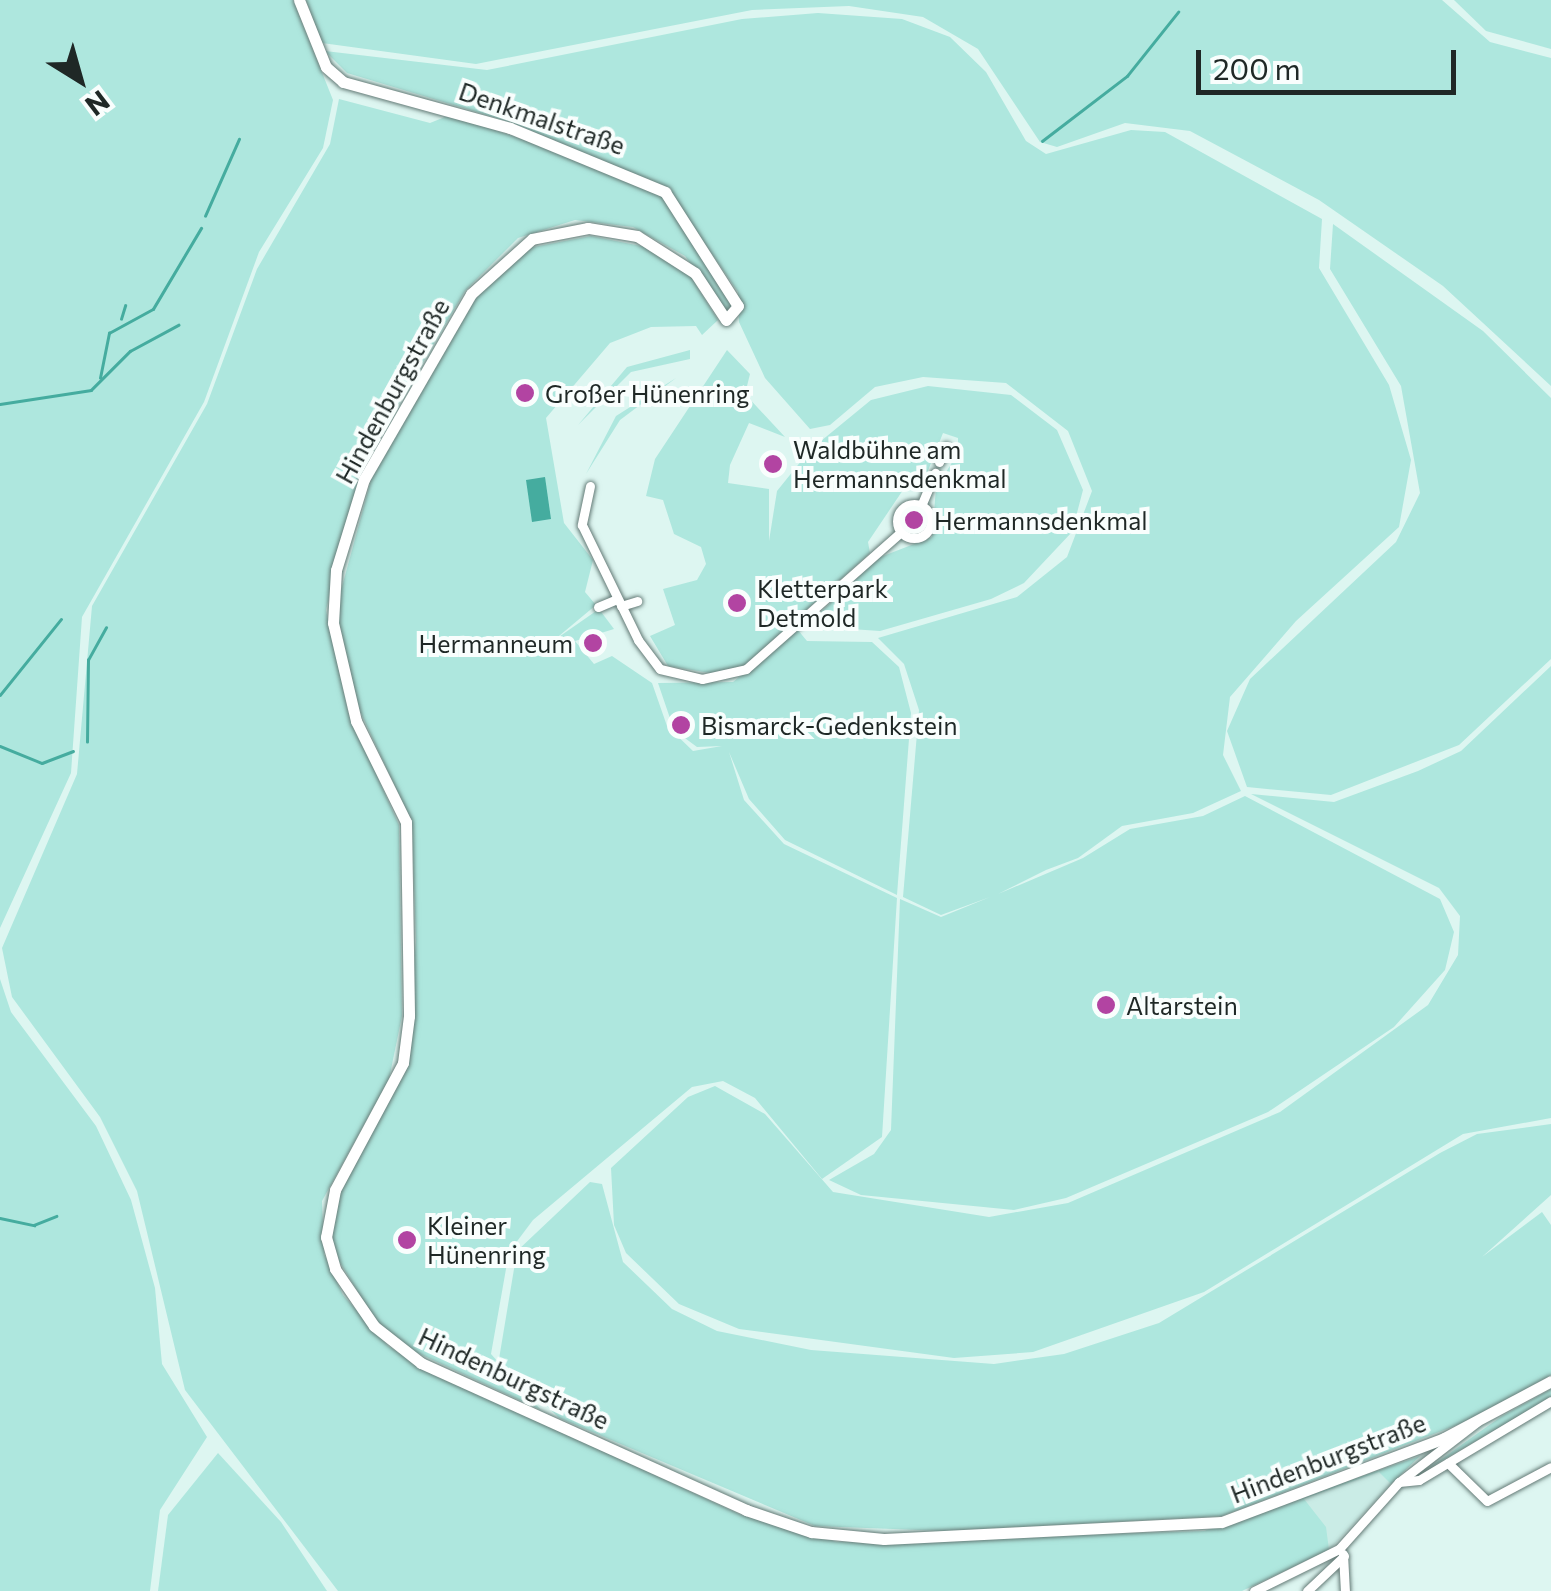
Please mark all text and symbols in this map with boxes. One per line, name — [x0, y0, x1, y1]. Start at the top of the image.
north arrow — [30, 30, 130, 130]
scale bar — [1201, 30, 1461, 92]
text: 200 m — [1213, 49, 1301, 86]
street label: Denkmalstraße — [455, 76, 629, 160]
text: N — [79, 84, 117, 124]
street label: Hindenburgstraße — [329, 293, 455, 489]
place label: Großer Hünenring — [545, 378, 750, 408]
marker: Großer Hünenring — [514, 382, 536, 404]
place label: Waldbühne am Hermannsdenkmal — [793, 435, 1007, 494]
marker: Waldbühne am Hermannsdenkmal — [762, 453, 784, 475]
place label: Hermannsdenkmal — [934, 505, 1148, 535]
marker: Hermannsdenkmal — [903, 509, 925, 531]
place label: Kletterpark Detmold — [757, 574, 888, 633]
marker: Kletterpark Detmold — [726, 592, 748, 614]
place label: Hermanneum — [419, 628, 573, 658]
marker: Hermanneum — [582, 632, 604, 654]
place label: Bismarck-Gedenkstein — [701, 710, 958, 740]
marker: Bismarck-Gedenkstein — [670, 714, 692, 736]
place label: Altarstein — [1126, 990, 1238, 1020]
marker: Altarstein — [1095, 994, 1117, 1016]
place label: Kleiner Hünenring — [427, 1211, 546, 1270]
marker: Kleiner Hünenring — [396, 1229, 418, 1251]
street label: Hindenburgstraße — [414, 1321, 614, 1435]
street label: Hindenburgstraße — [1226, 1407, 1430, 1509]

